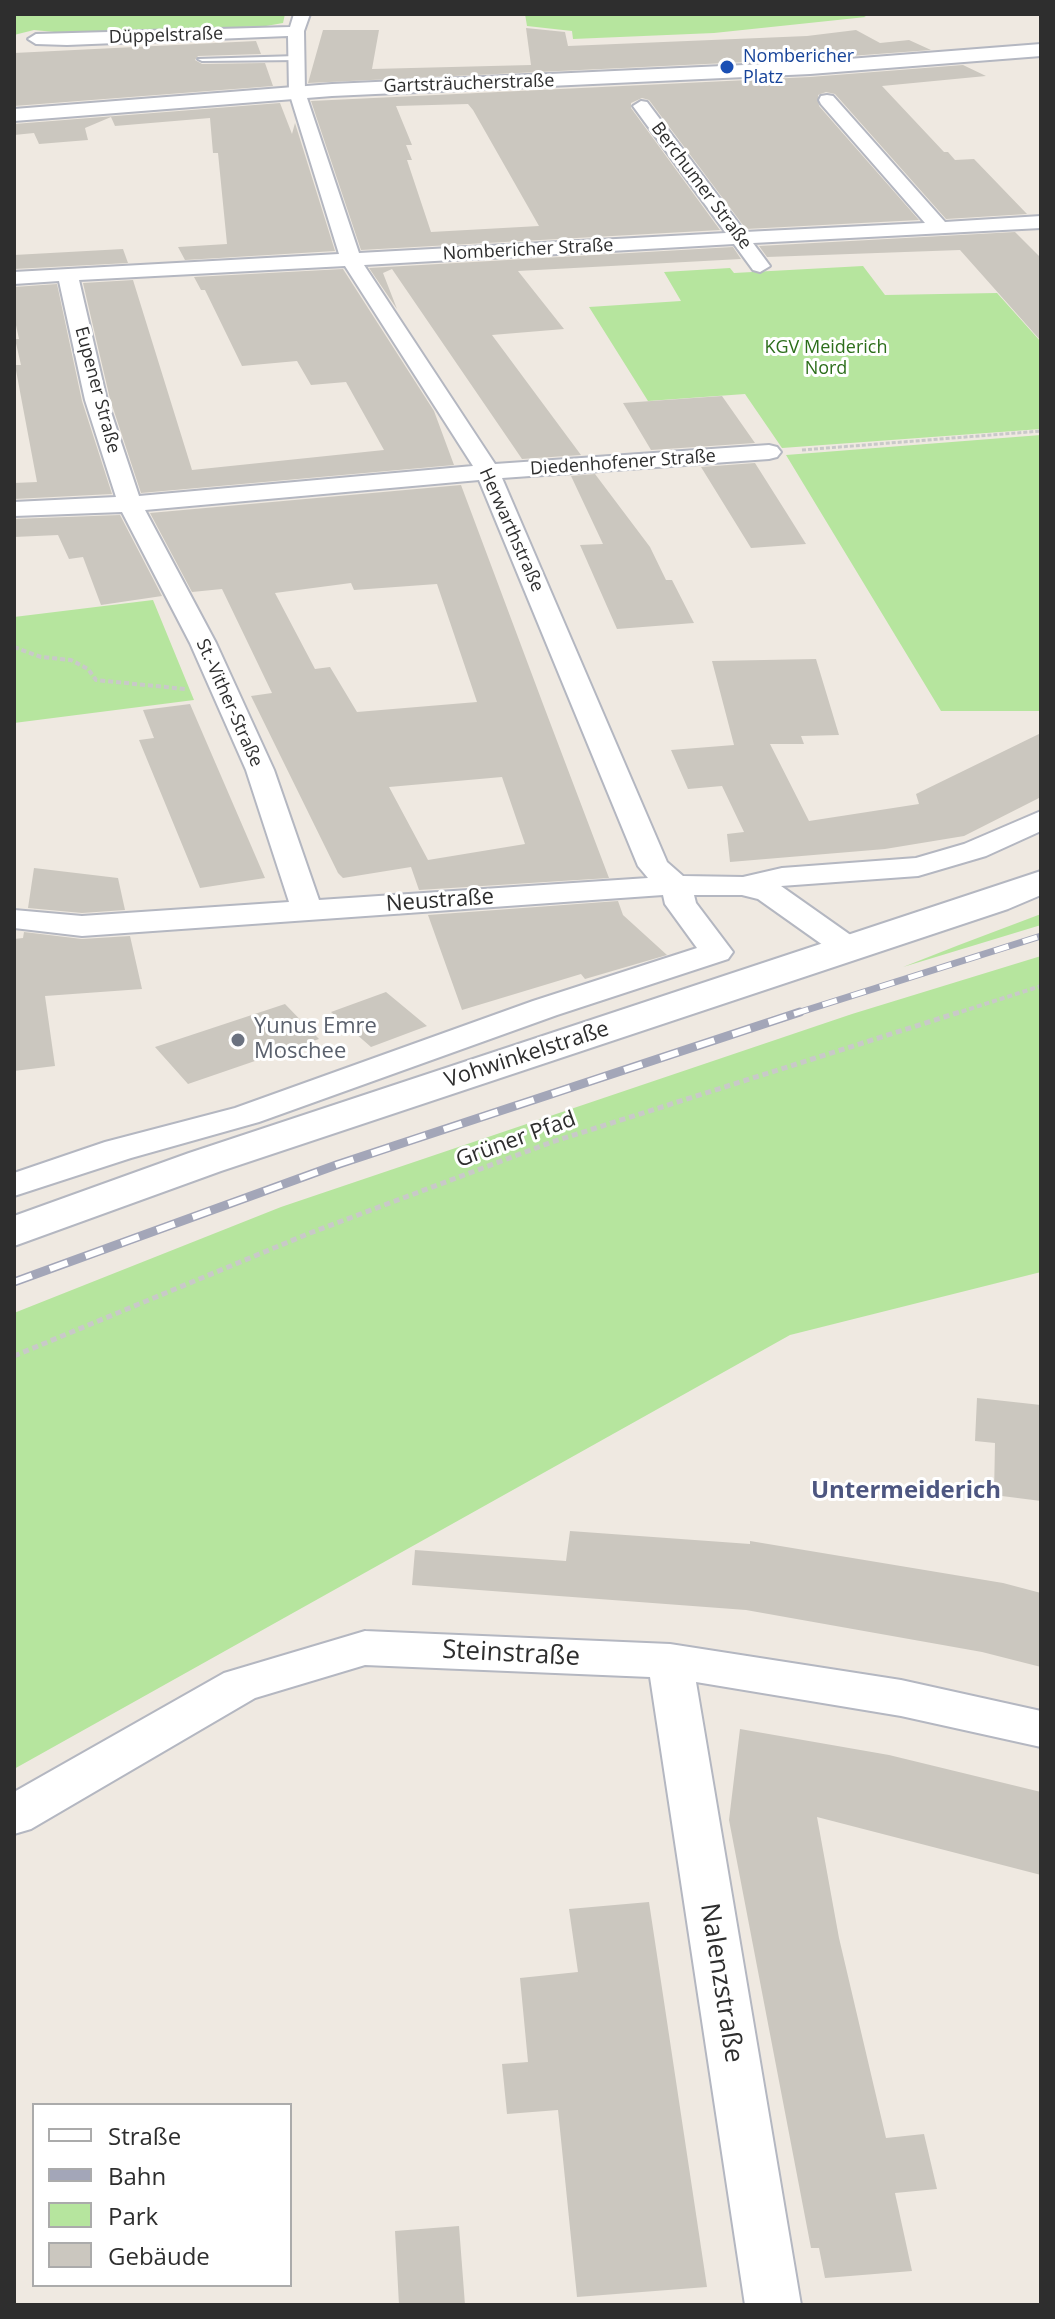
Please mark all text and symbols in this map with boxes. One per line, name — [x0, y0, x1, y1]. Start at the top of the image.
street label: Düppelstraße — [108, 23, 224, 49]
place label: Nombericher Platz — [743, 46, 854, 88]
marker: Nombericher Platz — [718, 58, 736, 76]
street label: Gartsträucherstraße — [383, 70, 555, 98]
street label: Berchumer Straße — [646, 118, 756, 254]
street label: Nombericher Straße — [442, 235, 614, 265]
street label: Eupener Straße — [70, 324, 124, 456]
park label: KGV Meiderich Nord — [764, 337, 888, 380]
street label: Diedenhofener Straße — [529, 446, 717, 480]
street label: Herwarthstraße — [474, 465, 548, 595]
street label: St.-Vither-Straße — [191, 636, 267, 770]
street label: Neustraße — [385, 884, 495, 918]
place label: Yunus Emre Moschee — [254, 1014, 377, 1066]
street label: Vohwinkelstraße — [442, 1016, 612, 1094]
marker: Yunus Emre Moschee — [229, 1031, 247, 1049]
street label: Grüner Pfad — [453, 1106, 579, 1174]
district label: Untermeiderich — [811, 1477, 1001, 1505]
street label: Steinstraße — [441, 1635, 581, 1673]
street label: Nalenzstraße — [693, 1901, 749, 2065]
legend — [32, 2103, 292, 2287]
text: Straße — [108, 2119, 181, 2152]
text: Bahn — [108, 2159, 166, 2192]
text: Park — [108, 2199, 158, 2232]
text: Gebäude — [108, 2239, 210, 2272]

